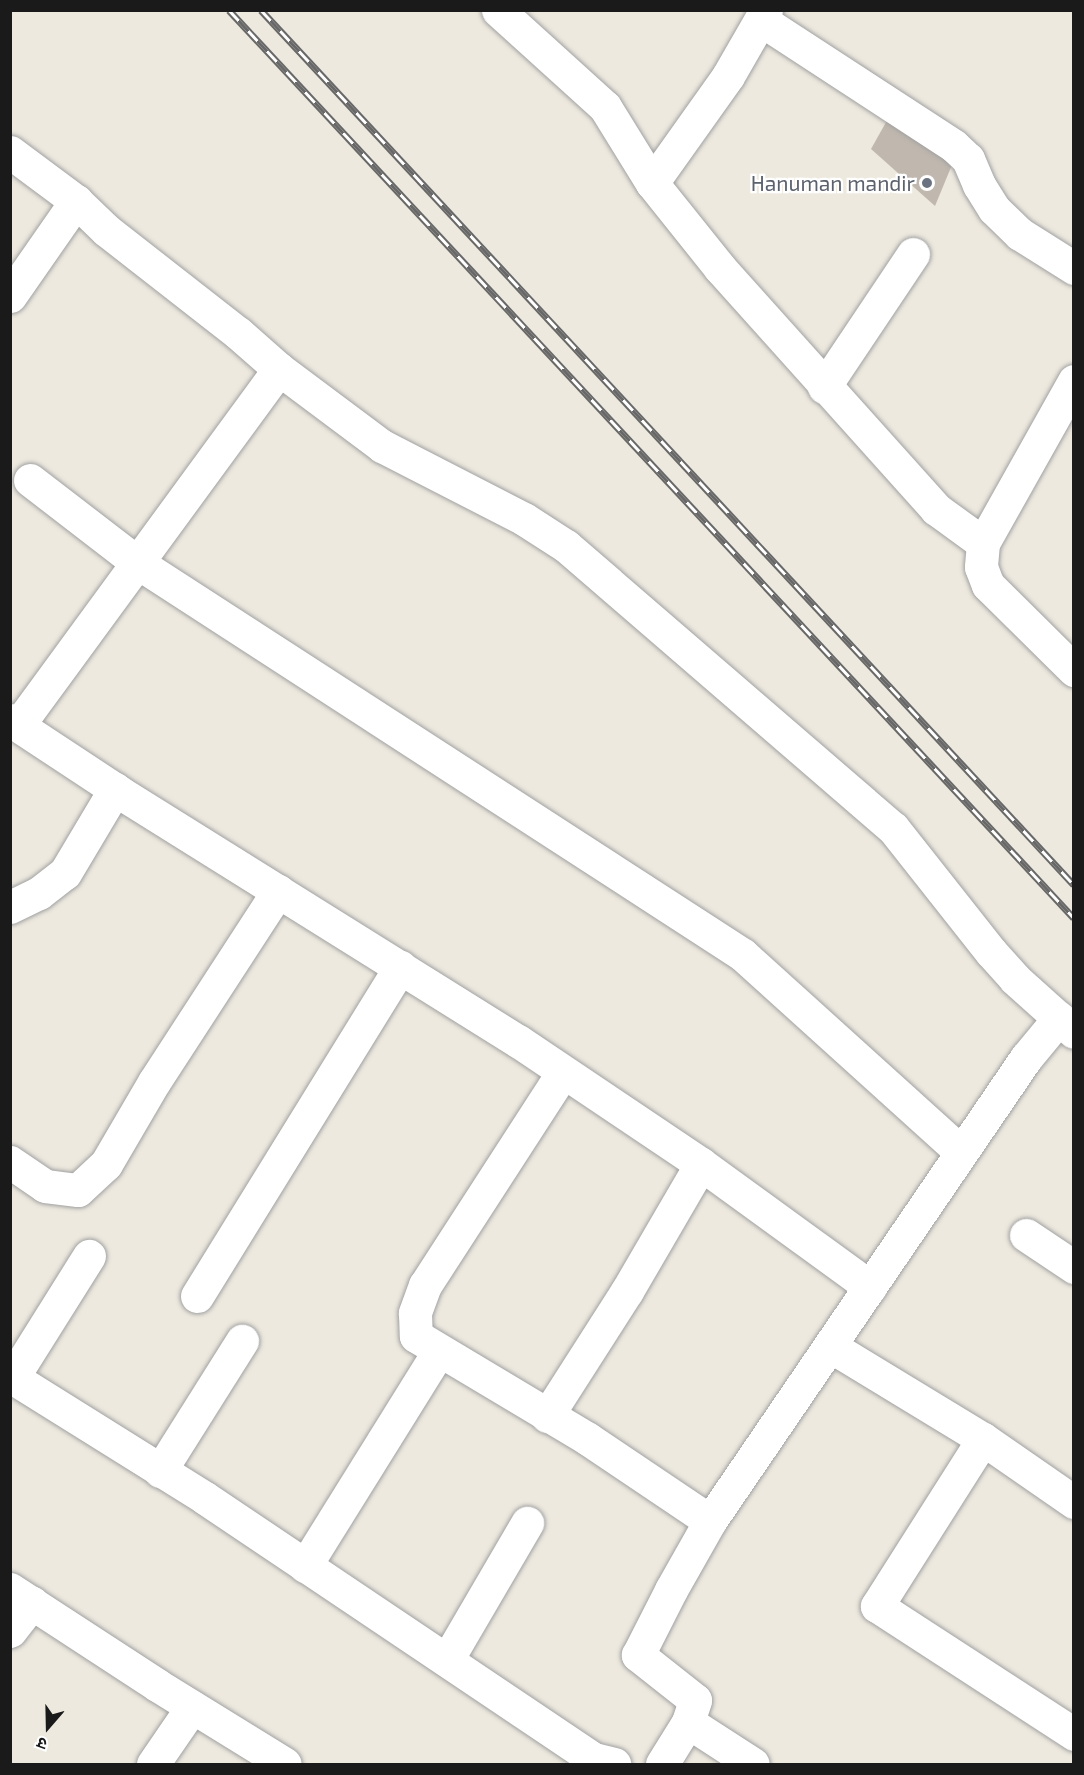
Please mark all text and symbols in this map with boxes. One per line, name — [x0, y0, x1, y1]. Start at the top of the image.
place label: Hanuman mandir — [751, 170, 915, 196]
marker: Hanuman mandir — [920, 176, 934, 190]
north arrow — [18, 1697, 78, 1757]
text: उ — [34, 1734, 49, 1755]

